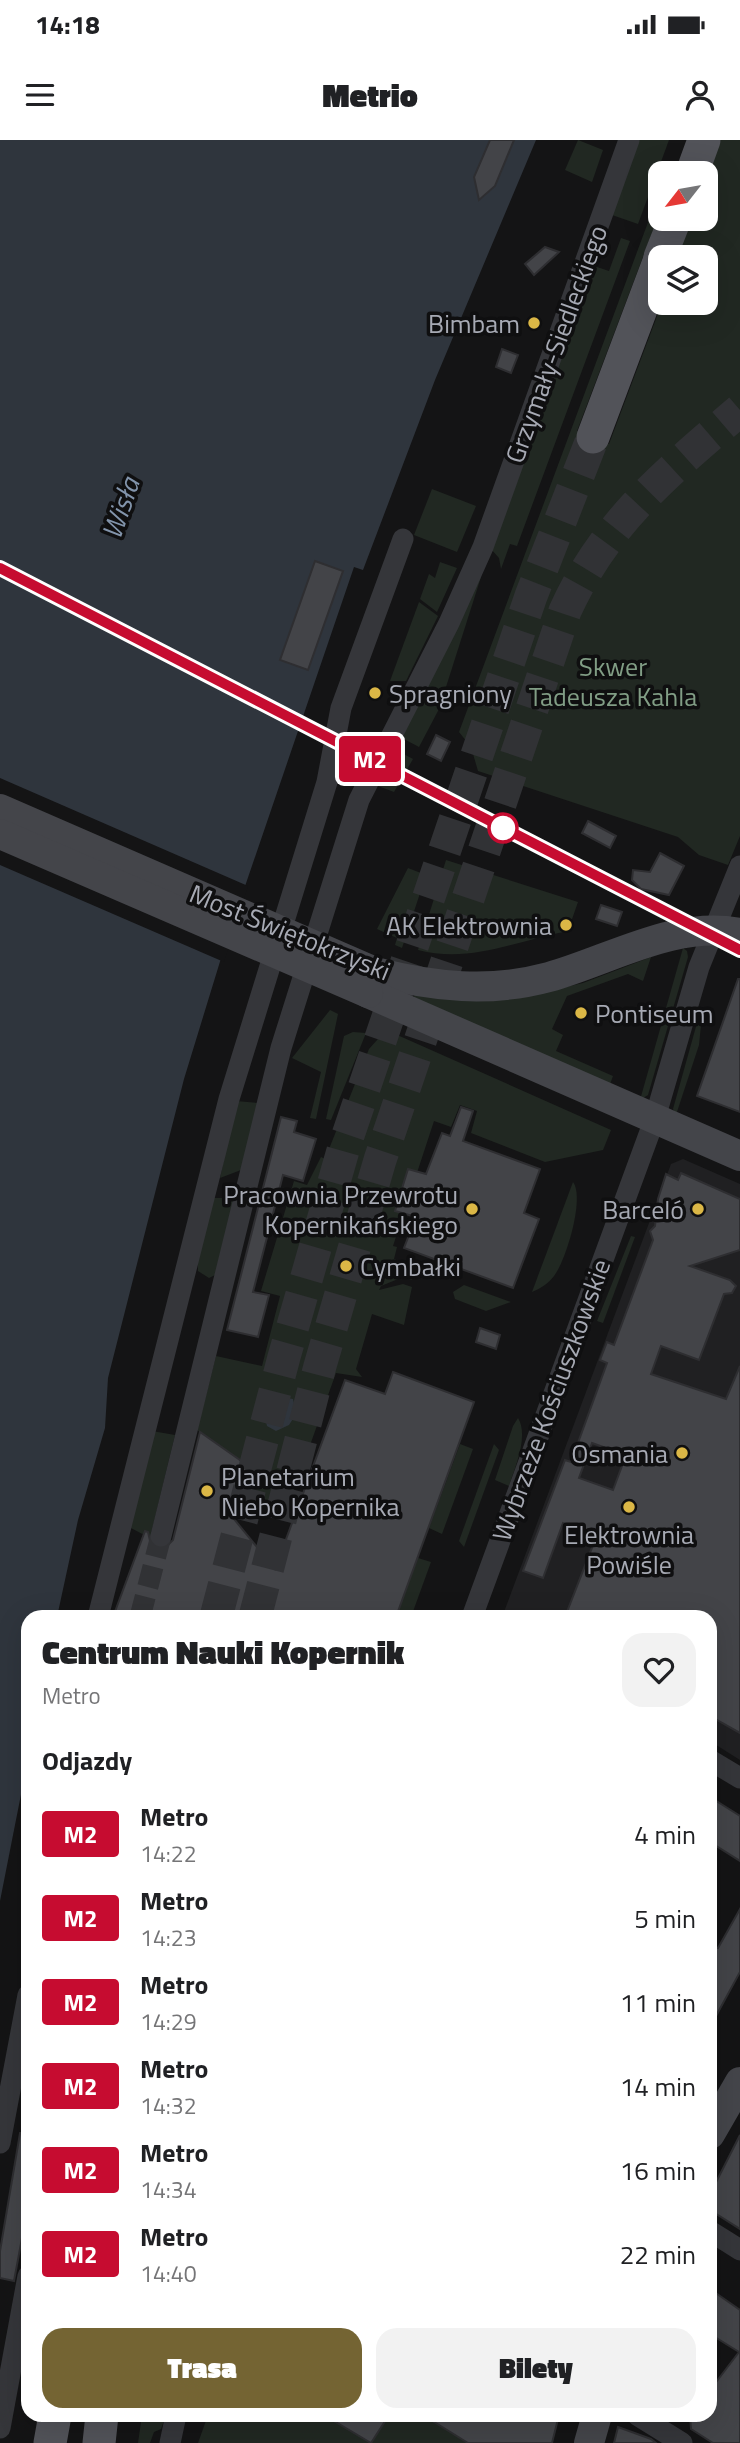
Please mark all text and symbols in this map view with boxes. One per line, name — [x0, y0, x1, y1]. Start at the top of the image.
text: 14:18 — [35, 5, 100, 44]
text: Metrio — [322, 71, 418, 119]
icon: menu — [21, 76, 59, 114]
icon: person — [681, 76, 719, 114]
north arrow — [648, 161, 718, 231]
map controls — [648, 161, 718, 315]
street label: Grzymały-Siedleckiego — [495, 220, 617, 468]
button: layers — [648, 245, 718, 315]
place label: Bimbam — [428, 304, 520, 343]
marker: Bimbam — [526, 315, 542, 331]
water label: Wisła — [89, 470, 151, 545]
park label: Skwer Tadeusza Kahla — [529, 647, 697, 716]
place label: Spragniony — [389, 674, 512, 713]
marker: Spragniony — [367, 685, 383, 701]
line badge: M2 — [338, 736, 402, 782]
text: M2 — [353, 741, 387, 777]
unlabelled marker — [488, 813, 518, 843]
street label: Most Świętokrzyski — [184, 874, 396, 990]
place label: AK Elektrownia — [386, 906, 552, 945]
marker: AK Elektrownia — [558, 917, 574, 933]
place label: Pontiseum — [595, 994, 714, 1033]
marker: Pontiseum — [573, 1005, 589, 1021]
place label: Pracownia Przewrotu Kopernikańskiego — [223, 1175, 458, 1244]
place label: Barceló — [602, 1190, 684, 1229]
marker: Pracownia Przewrotu Kopernikańskiego — [464, 1201, 480, 1217]
marker: Barceló — [690, 1201, 706, 1217]
place label: Cymbałki — [360, 1247, 461, 1286]
street label: Wybrzeże Kościuszkowskie — [482, 1254, 620, 1546]
marker: Cymbałki — [338, 1258, 354, 1274]
place label: Osmania — [571, 1434, 668, 1473]
marker: Osmania — [674, 1445, 690, 1461]
place label: Planetarium Niebo Kopernika — [221, 1457, 400, 1526]
marker: Planetarium Niebo Kopernika — [199, 1483, 215, 1499]
marker: Elektrownia Powiśle — [621, 1499, 637, 1515]
place label: Elektrownia Powiśle — [564, 1515, 694, 1584]
text: Centrum Nauki Kopernik — [42, 1627, 404, 1677]
button: heart — [622, 1633, 696, 1707]
text: Metro — [42, 1678, 101, 1713]
text: Odjazdy — [42, 1741, 132, 1780]
text: Metro — [140, 1797, 208, 1836]
text: 4 min — [634, 1815, 696, 1854]
text: M2 — [63, 1816, 98, 1852]
text: 14:22 — [140, 1836, 197, 1871]
text: Metro — [140, 1881, 208, 1920]
text: 5 min — [634, 1899, 696, 1938]
text: M2 — [63, 1900, 98, 1936]
text: 14:23 — [140, 1920, 197, 1955]
text: Metro — [140, 1965, 208, 2004]
text: 11 min — [620, 1983, 696, 2022]
text: M2 — [63, 1984, 98, 2020]
text: 14:29 — [140, 2004, 197, 2039]
text: Metro — [140, 2049, 208, 2088]
text: 14 min — [620, 2067, 696, 2106]
text: M2 — [63, 2068, 98, 2104]
text: 14:32 — [140, 2088, 197, 2123]
text: Metro — [140, 2133, 208, 2172]
text: 16 min — [620, 2151, 696, 2190]
text: M2 — [63, 2152, 98, 2188]
text: 14:34 — [140, 2172, 197, 2207]
text: Metro — [140, 2217, 208, 2256]
text: 22 min — [620, 2235, 696, 2274]
text: M2 — [63, 2236, 98, 2272]
text: 14:40 — [140, 2256, 197, 2291]
button: Trasa — [42, 2328, 362, 2408]
button: Bilety — [376, 2328, 696, 2408]

